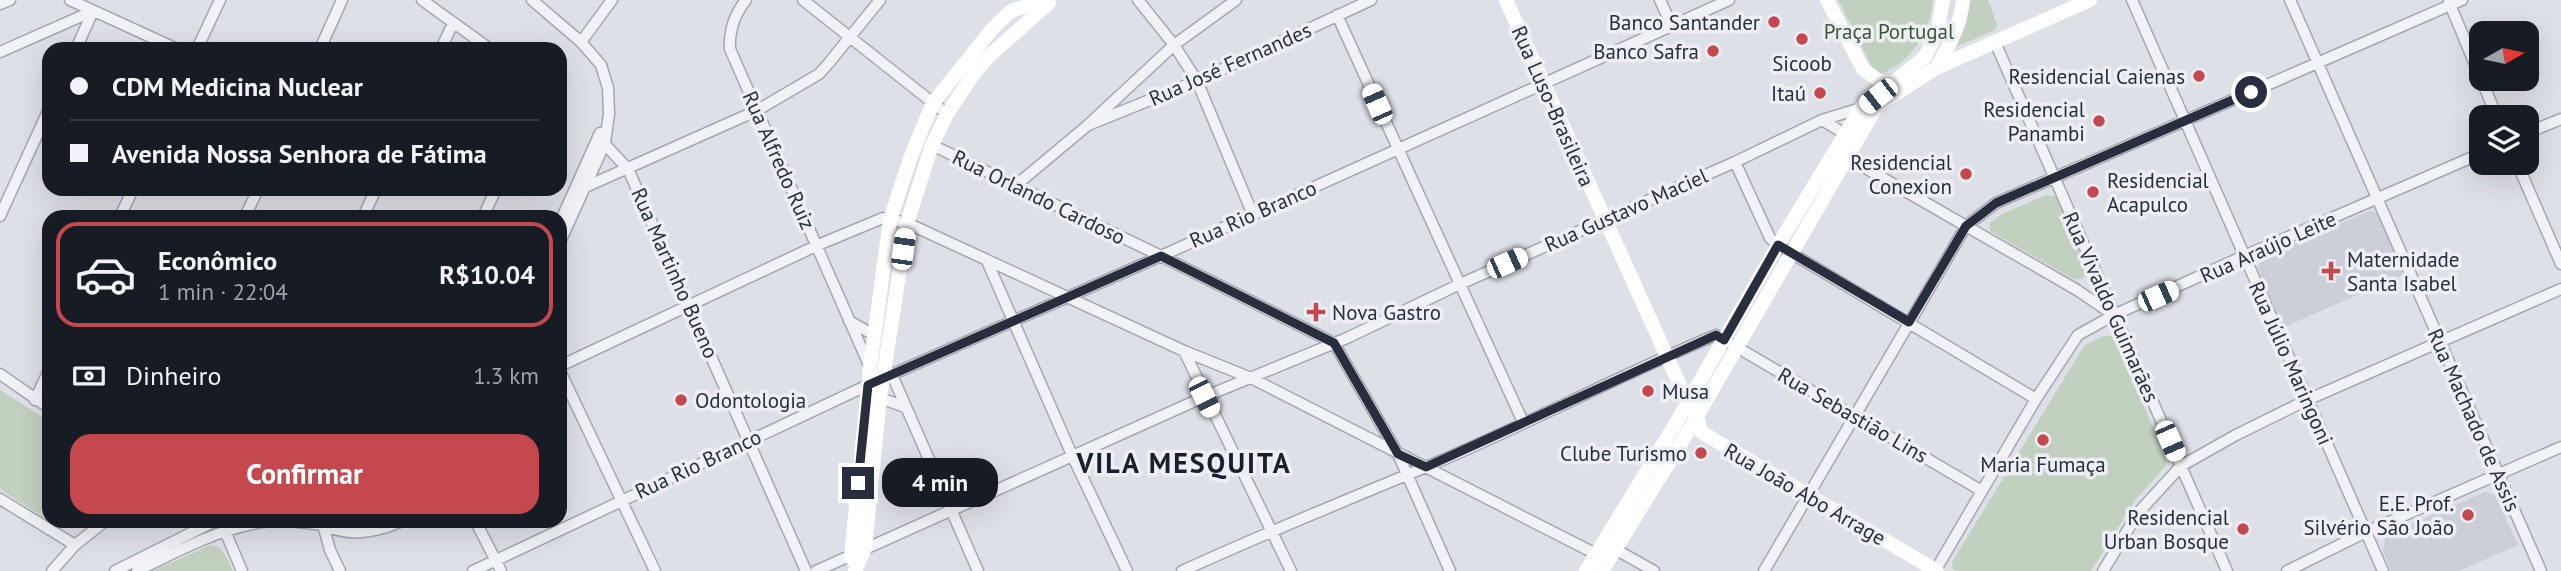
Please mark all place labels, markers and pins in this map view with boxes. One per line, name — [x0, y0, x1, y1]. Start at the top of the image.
place label: Banco Santander — [1609, 9, 1760, 36]
marker: Banco Santander — [1766, 14, 1782, 30]
marker: Sicoob — [1794, 31, 1810, 47]
place label: Banco Safra — [1593, 38, 1699, 65]
marker: Banco Safra — [1705, 43, 1721, 59]
place label: Sicoob — [1772, 50, 1832, 77]
place label: Residencial Caienas — [2009, 63, 2185, 90]
marker: Residencial Caienas — [2191, 68, 2207, 84]
place label: Itaú — [1771, 80, 1806, 107]
marker: Itaú — [1812, 85, 1828, 101]
place label: Residencial Panambi — [1983, 96, 2085, 147]
marker: Residencial Panambi — [2091, 113, 2107, 129]
place label: Residencial Conexion — [1850, 149, 1952, 200]
marker: Residencial Conexion — [1958, 166, 1974, 182]
place label: Residencial Acapulco — [2107, 167, 2209, 218]
marker: Residencial Acapulco — [2085, 184, 2101, 200]
place label: Maternidade Santa Isabel — [2347, 246, 2460, 297]
marker: Maternidade Santa Isabel — [2321, 261, 2341, 281]
place label: Nova Gastro — [1332, 299, 1441, 326]
marker: Nova Gastro — [1306, 302, 1326, 322]
place label: Musa — [1662, 378, 1709, 405]
marker: Musa — [1640, 383, 1656, 399]
place label: Odontologia — [695, 387, 806, 414]
marker: Odontologia — [673, 392, 689, 408]
marker: Maria Fumaça — [2035, 432, 2051, 448]
place label: Clube Turismo — [1560, 440, 1687, 467]
marker: Clube Turismo — [1693, 445, 1709, 461]
place label: Maria Fumaça — [1980, 451, 2106, 478]
place label: E.E. Prof. Silvério São João — [2303, 490, 2454, 541]
place label: Residencial Urban Bosque — [2104, 504, 2229, 555]
marker: E.E. Prof. Silvério São João — [2460, 507, 2476, 523]
marker: Residencial Urban Bosque — [2235, 521, 2251, 537]

